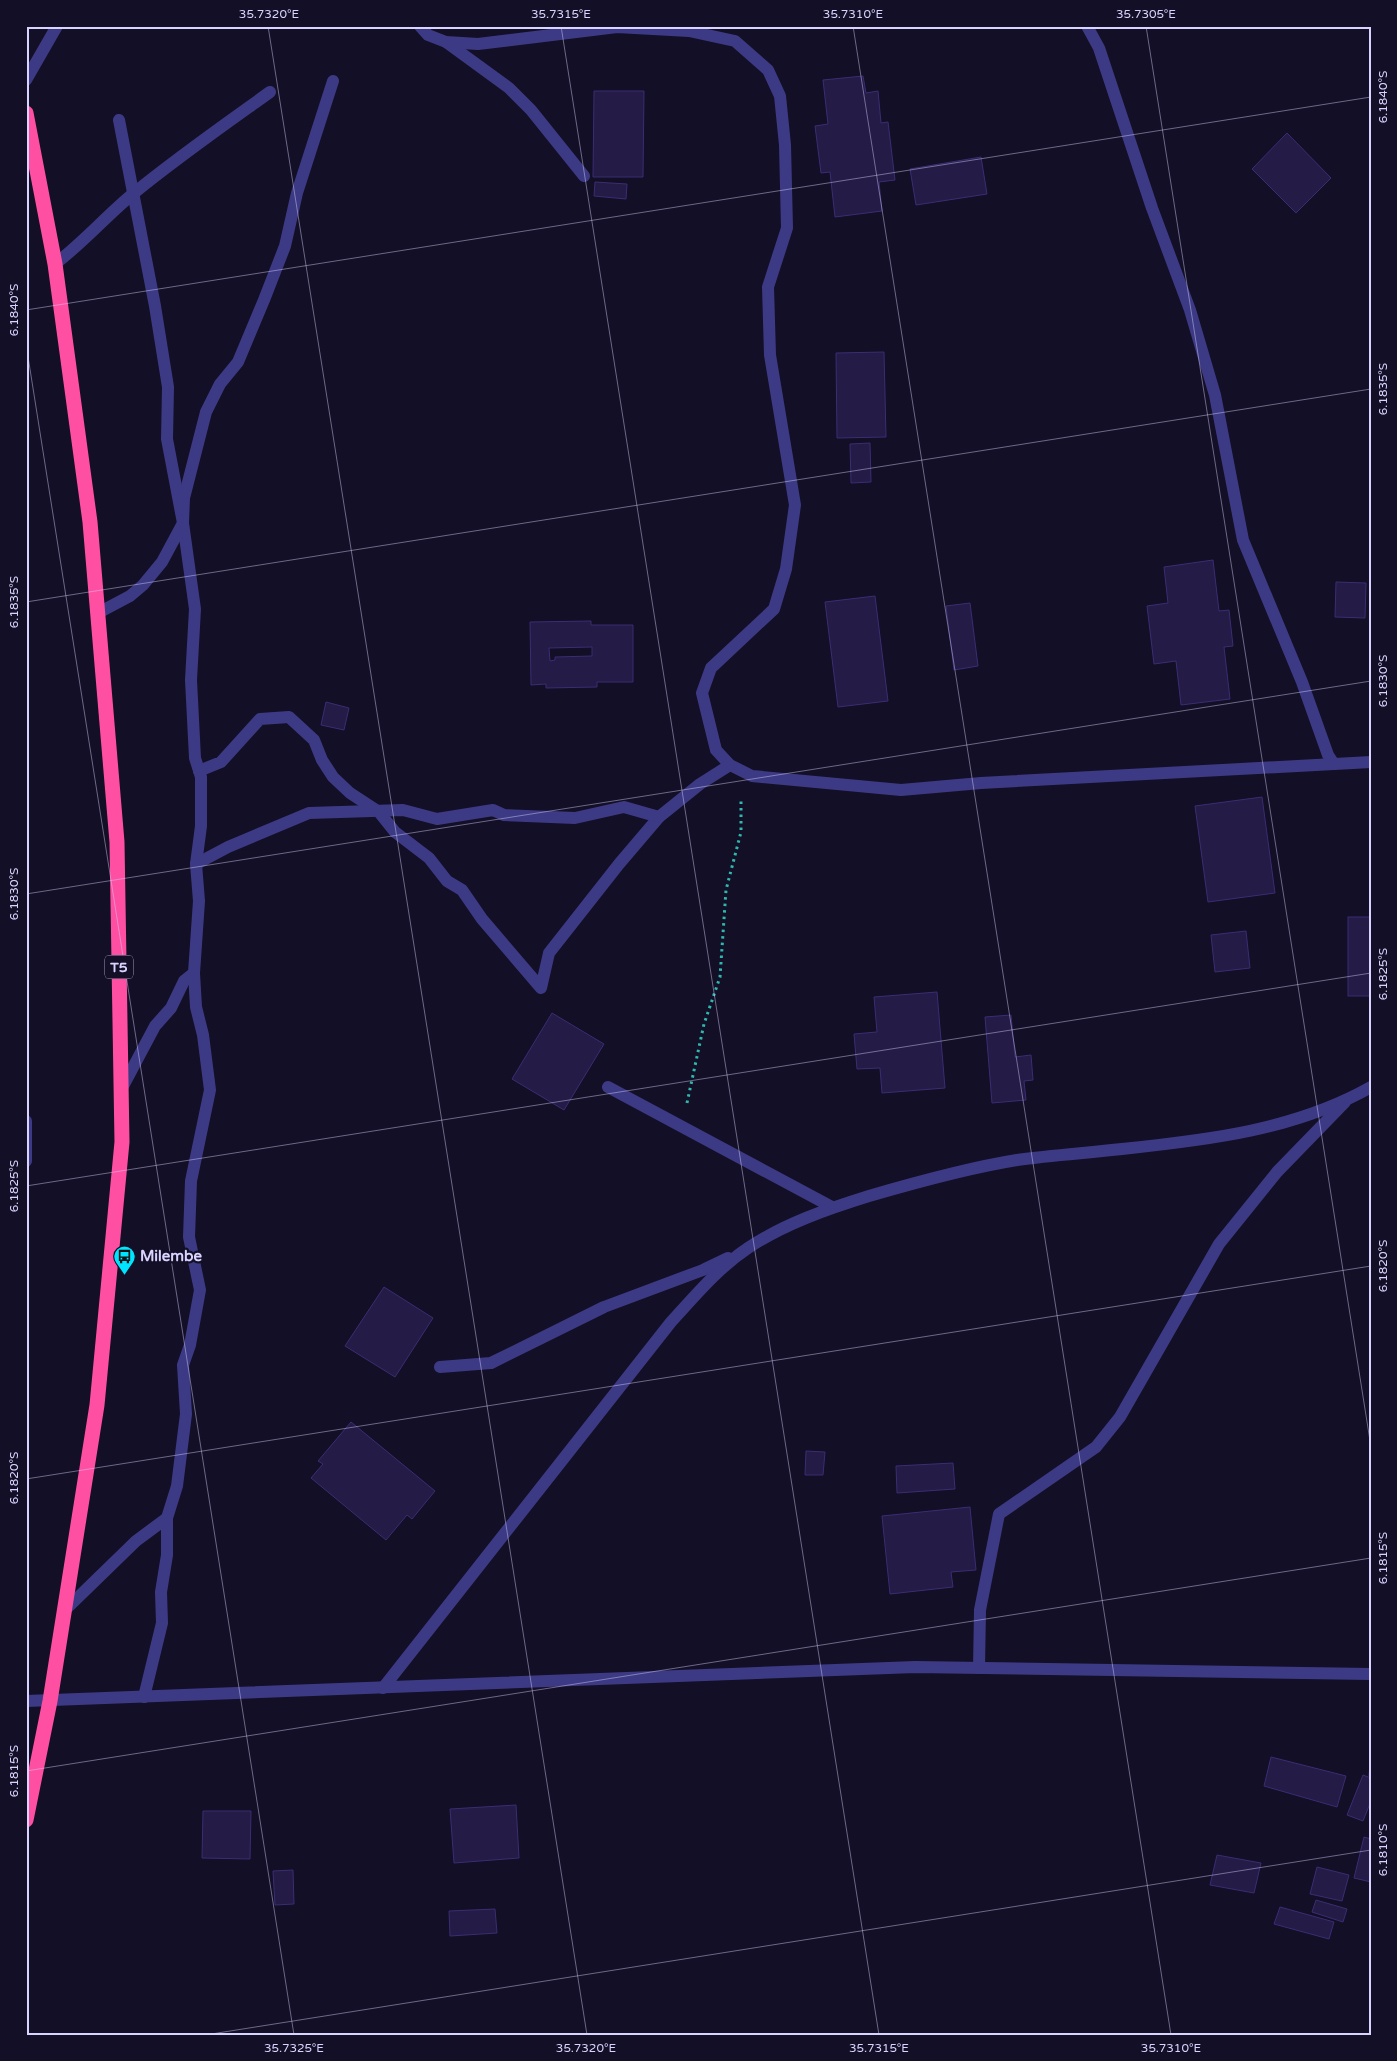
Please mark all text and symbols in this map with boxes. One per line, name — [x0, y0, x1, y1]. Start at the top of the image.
text: 35.7320°E — [239, 7, 299, 21]
text: 35.7315°E — [531, 7, 591, 21]
text: 35.7310°E — [823, 7, 883, 21]
text: 35.7305°E — [1116, 7, 1176, 21]
text: 6.1840°S — [1376, 71, 1390, 123]
text: 6.1840°S — [7, 284, 21, 336]
text: 6.1835°S — [1376, 363, 1390, 415]
text: 6.1835°S — [7, 576, 21, 628]
text: 6.1830°S — [1376, 655, 1390, 707]
text: 6.1830°S — [7, 868, 21, 920]
text: 6.1825°S — [1376, 948, 1390, 1000]
road number: T5 — [105, 956, 133, 979]
text: 6.1825°S — [7, 1160, 21, 1212]
text: 6.1820°S — [1376, 1240, 1390, 1292]
bus stop icon: Milembe — [112, 1244, 136, 1275]
place label: Milembe — [140, 1247, 203, 1265]
text: 6.1820°S — [7, 1452, 21, 1504]
text: 6.1815°S — [1376, 1532, 1390, 1584]
text: 6.1815°S — [7, 1745, 21, 1797]
text: 6.1810°S — [1376, 1824, 1390, 1876]
text: 35.7325°E — [264, 2041, 324, 2055]
text: 35.7320°E — [556, 2041, 616, 2055]
text: 35.7315°E — [849, 2041, 909, 2055]
text: 35.7310°E — [1141, 2041, 1201, 2055]

